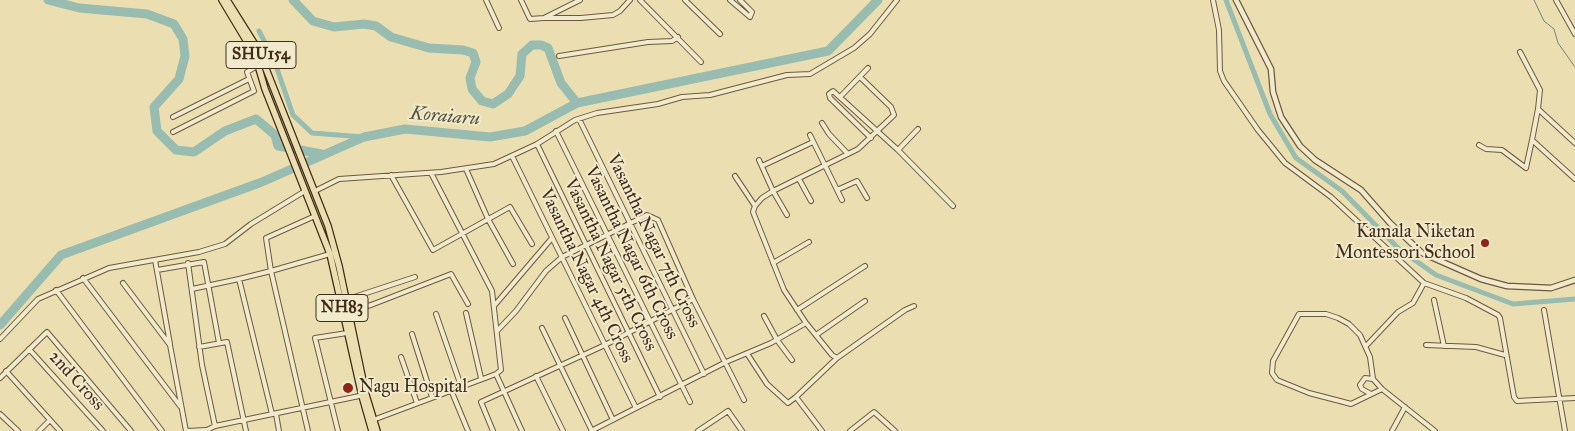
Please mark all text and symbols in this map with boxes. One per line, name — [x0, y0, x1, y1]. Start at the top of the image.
road number: SHU154 — [226, 42, 296, 68]
water label: Koraiaru — [409, 103, 481, 131]
street label: Vasantha Nagar 7th Cross — [602, 151, 704, 331]
street label: Vasantha Nagar 6th Cross — [580, 163, 682, 343]
street label: Vasantha Nagar 5th Cross — [559, 175, 661, 355]
street label: Vasantha Nagar 4th Cross — [534, 185, 638, 367]
place label: Kamala Niketan Montessori School — [1335, 222, 1475, 264]
marker: Kamala Niketan Montessori School — [1479, 237, 1491, 249]
road number: NH83 — [316, 294, 368, 322]
street label: 2nd Cross — [44, 347, 108, 415]
place label: Nagu Hospital — [359, 377, 467, 399]
marker: Nagu Hospital — [341, 381, 355, 395]

